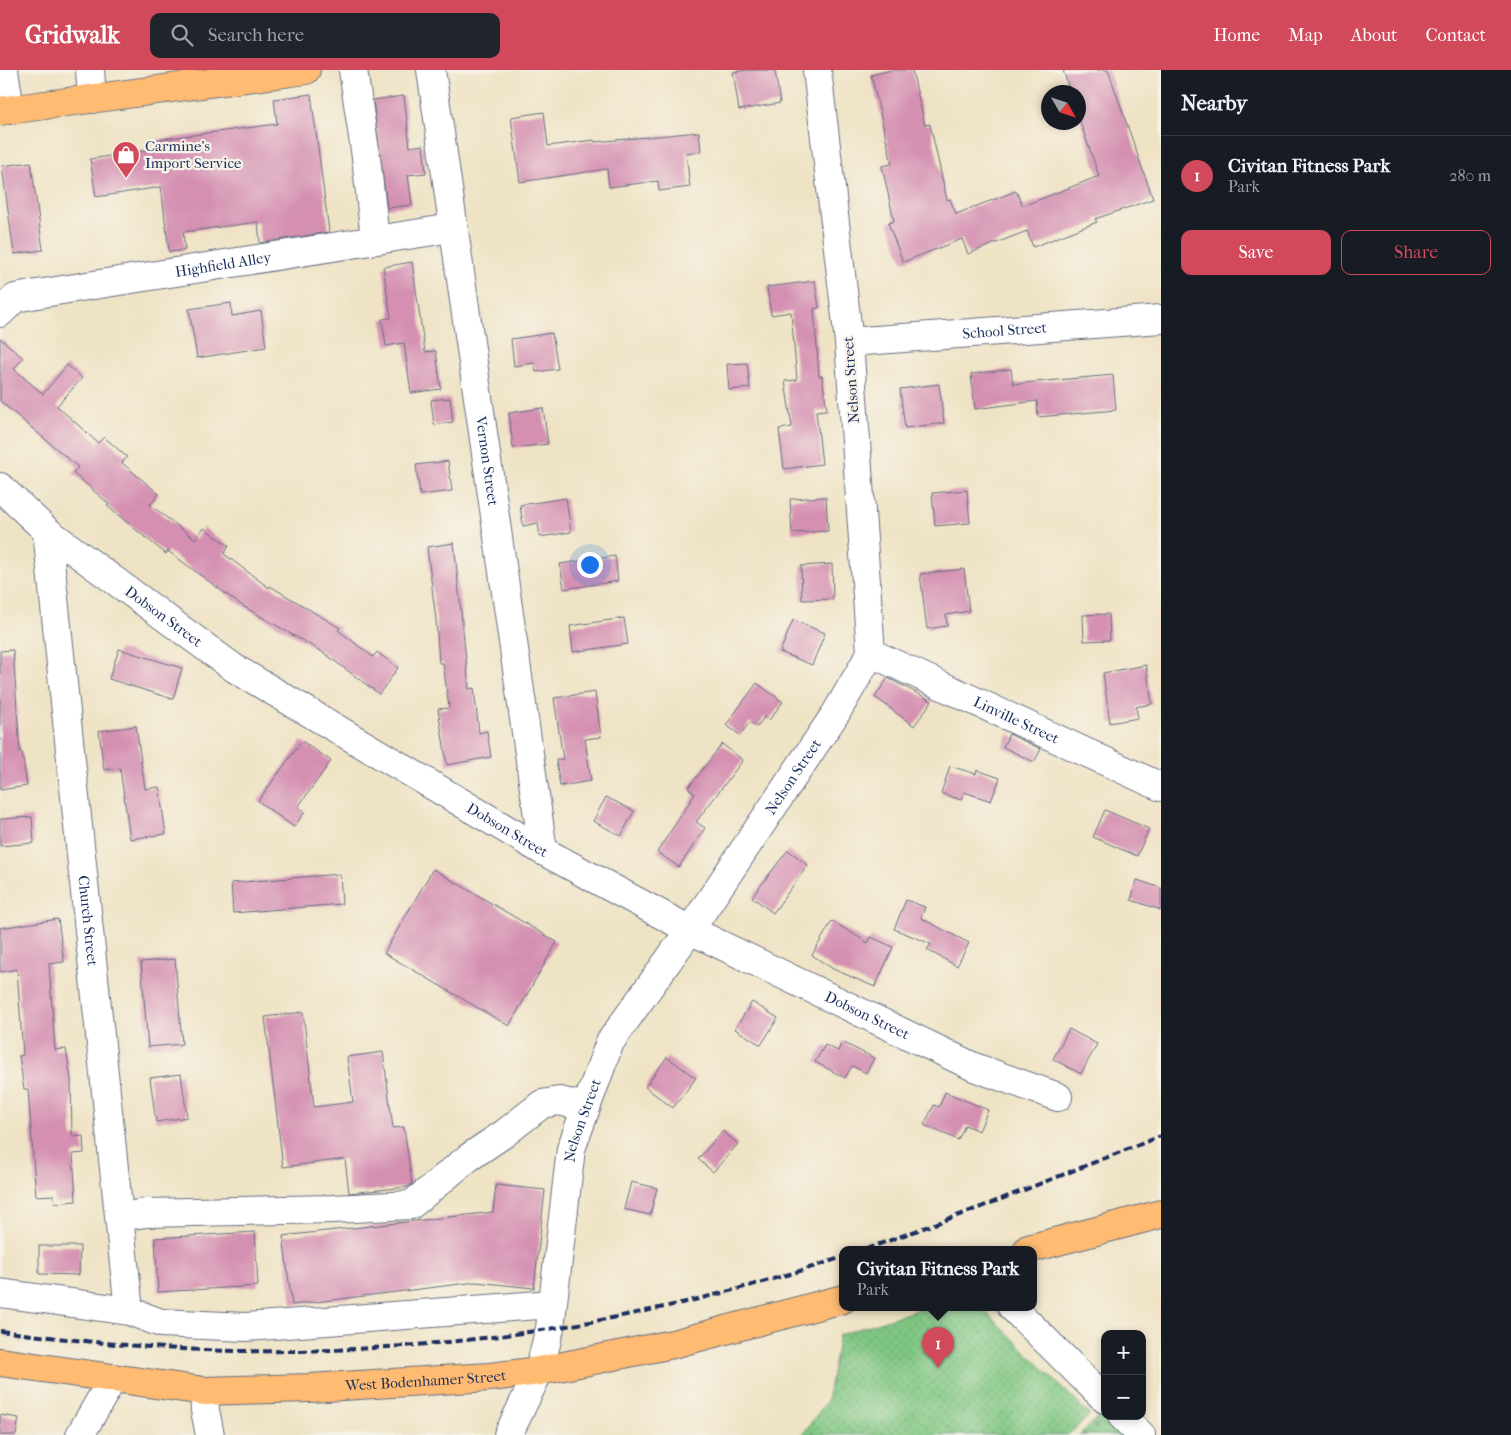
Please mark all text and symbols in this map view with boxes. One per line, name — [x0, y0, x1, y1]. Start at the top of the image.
search box — [150, 13, 500, 58]
text: Gridwalk — [25, 21, 120, 49]
icon: search — [168, 21, 196, 49]
text: Search here — [208, 24, 304, 46]
text: Home — [1213, 25, 1260, 46]
text: Map — [1288, 25, 1323, 46]
text: About — [1351, 25, 1397, 46]
text: Contact — [1425, 25, 1486, 46]
north arrow — [1041, 85, 1086, 130]
text: Nearby — [1181, 91, 1247, 115]
place label: Carmine's Import Service — [145, 137, 242, 172]
shop icon: Carmine's Import Service — [111, 140, 141, 179]
text: Civitan Fitness Park — [1228, 155, 1390, 177]
text: 1 — [1194, 166, 1200, 185]
text: 280 m — [1449, 166, 1491, 185]
text: Park — [1228, 177, 1260, 196]
button: Save — [1181, 230, 1331, 275]
button: Share — [1341, 230, 1491, 275]
street label: Highfield Alley — [174, 248, 273, 281]
street label: School Street — [962, 318, 1048, 343]
street label: Nelson Street — [839, 335, 863, 424]
street label: Vernon Street — [472, 414, 502, 508]
your location — [577, 552, 603, 578]
street label: Dobson Street — [121, 582, 206, 651]
street label: Linville Street — [971, 693, 1063, 748]
street label: Nelson Street — [761, 735, 825, 818]
street label: Dobson Street — [463, 799, 552, 861]
street label: Church Street — [74, 875, 102, 968]
street label: Dobson Street — [822, 988, 913, 1044]
street label: Nelson Street — [561, 1076, 605, 1163]
popup — [839, 1246, 1037, 1311]
text: Civitan Fitness Park — [857, 1258, 1019, 1280]
text: Park — [857, 1280, 889, 1299]
pin: 1 — [922, 1327, 954, 1368]
map controls — [1101, 1330, 1146, 1420]
button: + — [1101, 1330, 1146, 1375]
street label: West Bodenhamer Street — [344, 1366, 508, 1395]
button: − — [1101, 1375, 1146, 1420]

